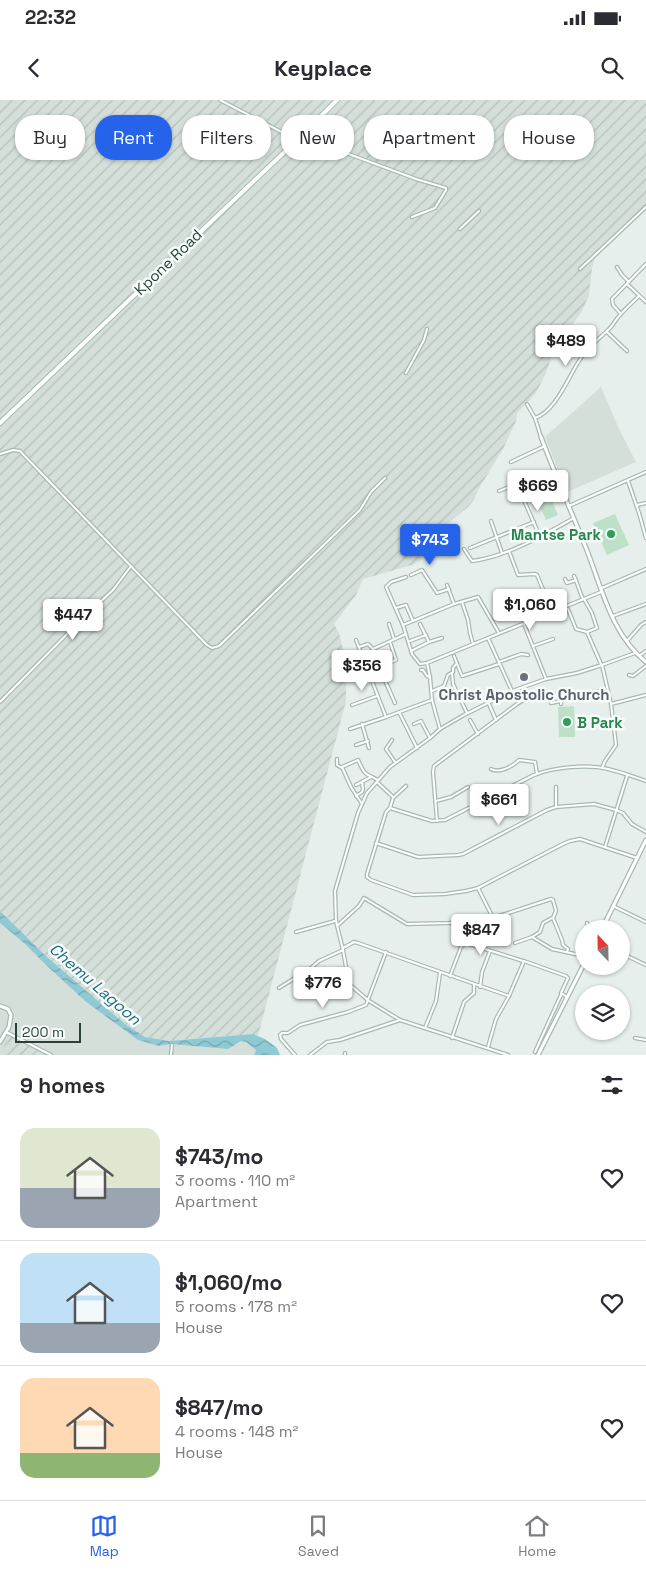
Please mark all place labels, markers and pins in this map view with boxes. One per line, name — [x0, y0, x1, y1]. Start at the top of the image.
pin: $489 — [536, 324, 596, 367]
pin: $669 — [508, 470, 568, 512]
pin: $743 — [400, 524, 460, 566]
place label: Mantse Park — [511, 525, 602, 544]
marker: Mantse Park — [605, 528, 617, 540]
pin: $1,060 — [489, 588, 571, 631]
pin: $447 — [43, 598, 103, 641]
pin: $356 — [332, 650, 392, 692]
marker: Christ Apostolic Church — [518, 671, 530, 683]
place label: Christ Apostolic Church — [438, 685, 610, 704]
place label: B Park — [577, 713, 623, 732]
marker: B Park — [561, 716, 573, 728]
pin: $661 — [469, 784, 529, 826]
pin: $847 — [451, 914, 511, 956]
pin: $776 — [293, 966, 353, 1009]

